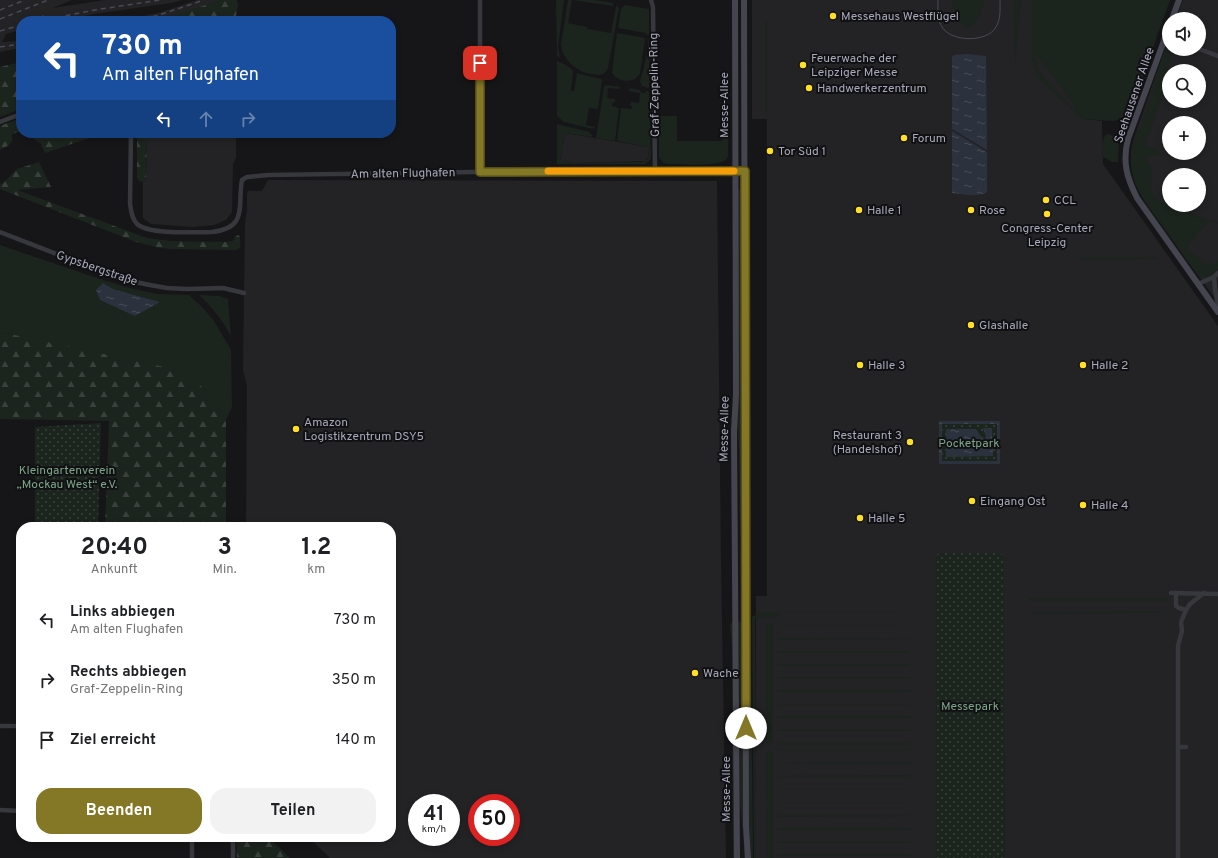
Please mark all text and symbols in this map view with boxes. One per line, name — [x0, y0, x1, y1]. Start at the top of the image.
place label: Messehaus Westflügel — [841, 9, 959, 25]
marker: Messehaus Westflügel — [828, 11, 838, 21]
map controls — [1162, 12, 1206, 212]
button: sound — [1162, 12, 1206, 56]
text: 730 m — [102, 29, 183, 65]
icon: left — [36, 32, 88, 84]
street label: Graf-Zeppelin-Ring — [646, 33, 664, 137]
street label: Seehausener Allee — [1111, 45, 1159, 145]
pin — [463, 46, 497, 80]
place label: Feuerwache der Leipziger Messe — [811, 51, 897, 81]
icon: arrive — [469, 52, 491, 74]
marker: Feuerwache der Leipziger Messe — [798, 60, 808, 70]
text: Am alten Flughafen — [102, 64, 259, 87]
button: search — [1162, 64, 1206, 108]
street label: Messe-Allee — [717, 72, 733, 138]
place label: Handwerkerzentrum — [817, 81, 927, 97]
marker: Handwerkerzentrum — [804, 83, 814, 93]
icon: left — [153, 108, 175, 130]
icon: ahead — [195, 108, 217, 130]
icon: right — [237, 108, 259, 130]
button: + — [1162, 116, 1206, 160]
place label: Forum — [912, 131, 946, 147]
marker: Forum — [899, 133, 909, 143]
place label: Tor Süd 1 — [778, 144, 826, 160]
marker: Tor Süd 1 — [765, 146, 775, 156]
street label: Am alten Flughafen — [351, 165, 455, 183]
button: − — [1162, 168, 1206, 212]
place label: CCL — [1054, 193, 1076, 209]
marker: CCL — [1041, 195, 1051, 205]
place label: Halle 1 — [867, 203, 901, 219]
place label: Rose — [979, 203, 1005, 219]
marker: Halle 1 — [854, 205, 864, 215]
marker: Rose — [966, 205, 976, 215]
marker: Congress-Center Leipzig — [1042, 209, 1052, 219]
place label: Congress-Center Leipzig — [1001, 221, 1093, 251]
street label: Gypsbergstraße — [54, 248, 139, 290]
place label: Glashalle — [979, 318, 1028, 334]
marker: Glashalle — [966, 320, 976, 330]
place label: Halle 3 — [868, 358, 905, 374]
place label: Halle 2 — [1091, 358, 1128, 374]
marker: Halle 3 — [855, 360, 865, 370]
marker: Halle 2 — [1078, 360, 1088, 370]
street label: Messe-Allee — [716, 396, 734, 462]
place label: Amazon Logistikzentrum DSY5 — [304, 415, 424, 445]
marker: Amazon Logistikzentrum DSY5 — [291, 424, 301, 434]
place label: Restaurant 3 (Handelshof) — [833, 428, 902, 458]
park label: Pocketpark — [938, 436, 1000, 452]
marker: Restaurant 3 (Handelshof) — [905, 437, 915, 447]
park label: Kleingartenverein „Mockau West“ e.V. — [16, 463, 118, 493]
place label: Eingang Ost — [980, 494, 1046, 510]
marker: Eingang Ost — [967, 496, 977, 506]
place label: Halle 4 — [1091, 498, 1128, 514]
marker: Halle 4 — [1078, 500, 1088, 510]
place label: Halle 5 — [868, 511, 905, 527]
marker: Halle 5 — [855, 513, 865, 523]
text: 20:40 — [81, 533, 148, 563]
text: 3 — [217, 533, 232, 563]
text: 1.2 — [301, 533, 331, 563]
text: Ankunft — [91, 562, 138, 578]
text: Min. — [213, 562, 237, 578]
text: km — [307, 562, 325, 578]
text: Links abbiegen — [70, 603, 175, 622]
icon: left — [36, 609, 58, 631]
text: 730 m — [334, 611, 376, 630]
text: Am alten Flughafen — [70, 622, 183, 638]
text: Rechts abbiegen — [70, 663, 187, 682]
place label: Wache — [703, 666, 739, 682]
marker: Wache — [690, 668, 700, 678]
icon: right — [36, 669, 58, 691]
text: 350 m — [332, 671, 376, 690]
text: Graf-Zeppelin-Ring — [70, 682, 183, 698]
park label: Messepark — [941, 699, 999, 715]
position arrow — [725, 707, 767, 749]
icon: arrive — [36, 729, 58, 751]
text: Ziel erreicht — [70, 731, 156, 750]
text: 140 m — [336, 731, 376, 750]
street label: Messe-Allee — [719, 756, 735, 822]
button: Beenden — [36, 788, 202, 834]
button: Teilen — [210, 788, 376, 834]
speed limit sign: 50 — [468, 794, 520, 846]
text: 41 — [424, 802, 444, 828]
text: km/h — [422, 823, 446, 836]

